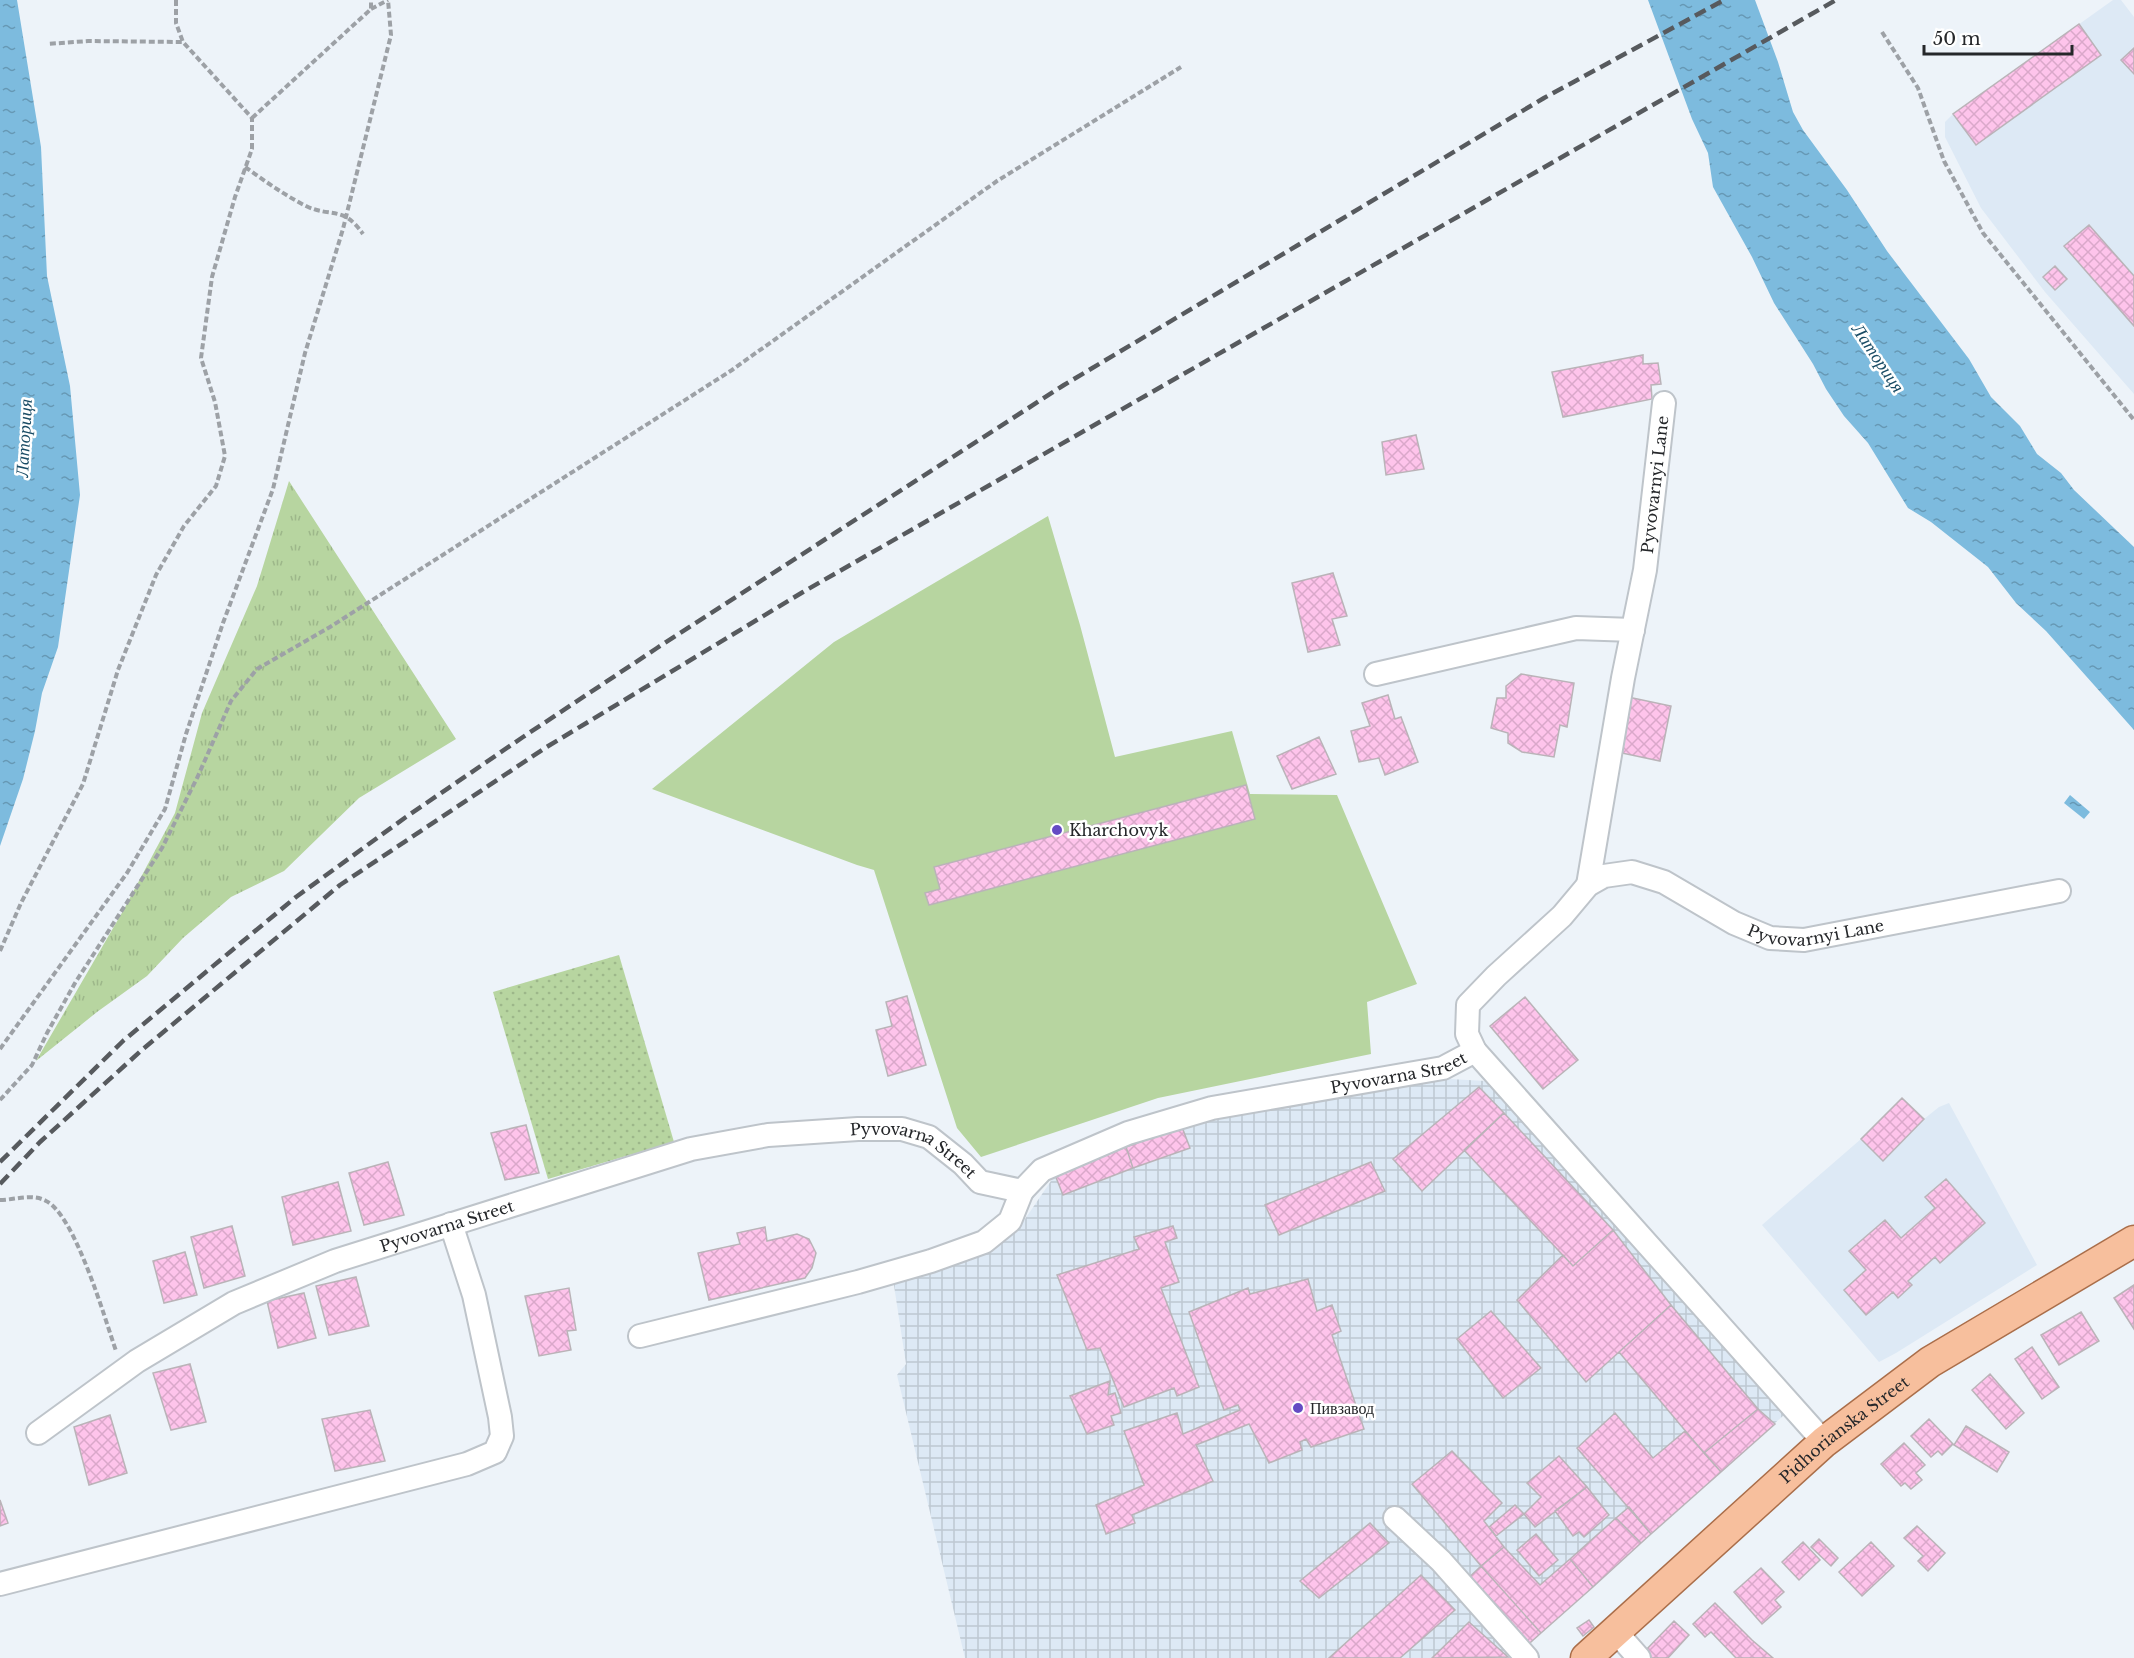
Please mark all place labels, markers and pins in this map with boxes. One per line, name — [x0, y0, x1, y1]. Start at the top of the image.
place label: Kharchovyk — [1069, 820, 1168, 840]
marker: Kharchovyk — [1050, 823, 1064, 837]
place label: Пивзавод — [1310, 1398, 1374, 1418]
marker: Пивзавод — [1291, 1401, 1305, 1415]

